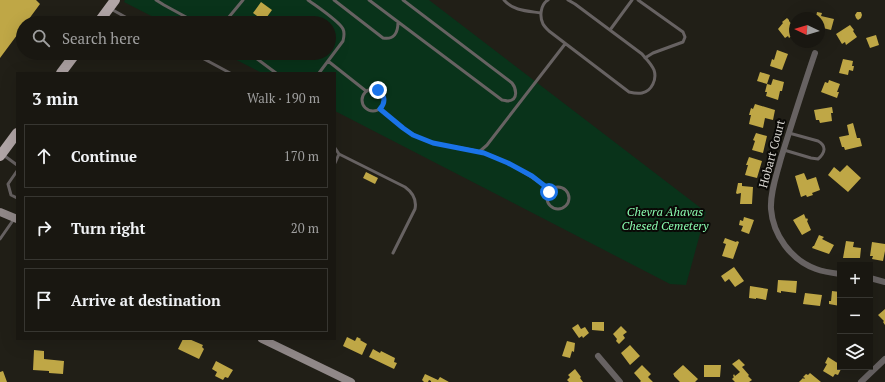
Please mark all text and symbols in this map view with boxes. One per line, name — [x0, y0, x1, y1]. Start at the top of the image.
north arrow — [789, 12, 825, 48]
search box — [16, 16, 336, 60]
icon: search — [30, 27, 52, 49]
text: Search here — [62, 28, 140, 48]
route end — [369, 81, 387, 99]
text: 3 min — [32, 87, 79, 110]
text: Walk · 190 m — [247, 89, 320, 107]
street label: Hobart Court — [755, 118, 788, 190]
icon: ahead — [33, 145, 55, 167]
text: Continue — [71, 146, 137, 166]
text: 170 m — [284, 147, 319, 165]
route start — [540, 183, 558, 201]
park label: Chevra Ahavas Chesed Cemetery — [622, 204, 709, 233]
icon: right — [33, 217, 55, 239]
text: Turn right — [71, 218, 146, 238]
text: 20 m — [291, 219, 319, 237]
map controls — [837, 262, 873, 370]
button: + — [837, 262, 873, 298]
icon: arrive — [33, 289, 55, 311]
text: Arrive at destination — [71, 290, 221, 310]
button: − — [837, 298, 873, 334]
button: layers — [837, 334, 873, 370]

